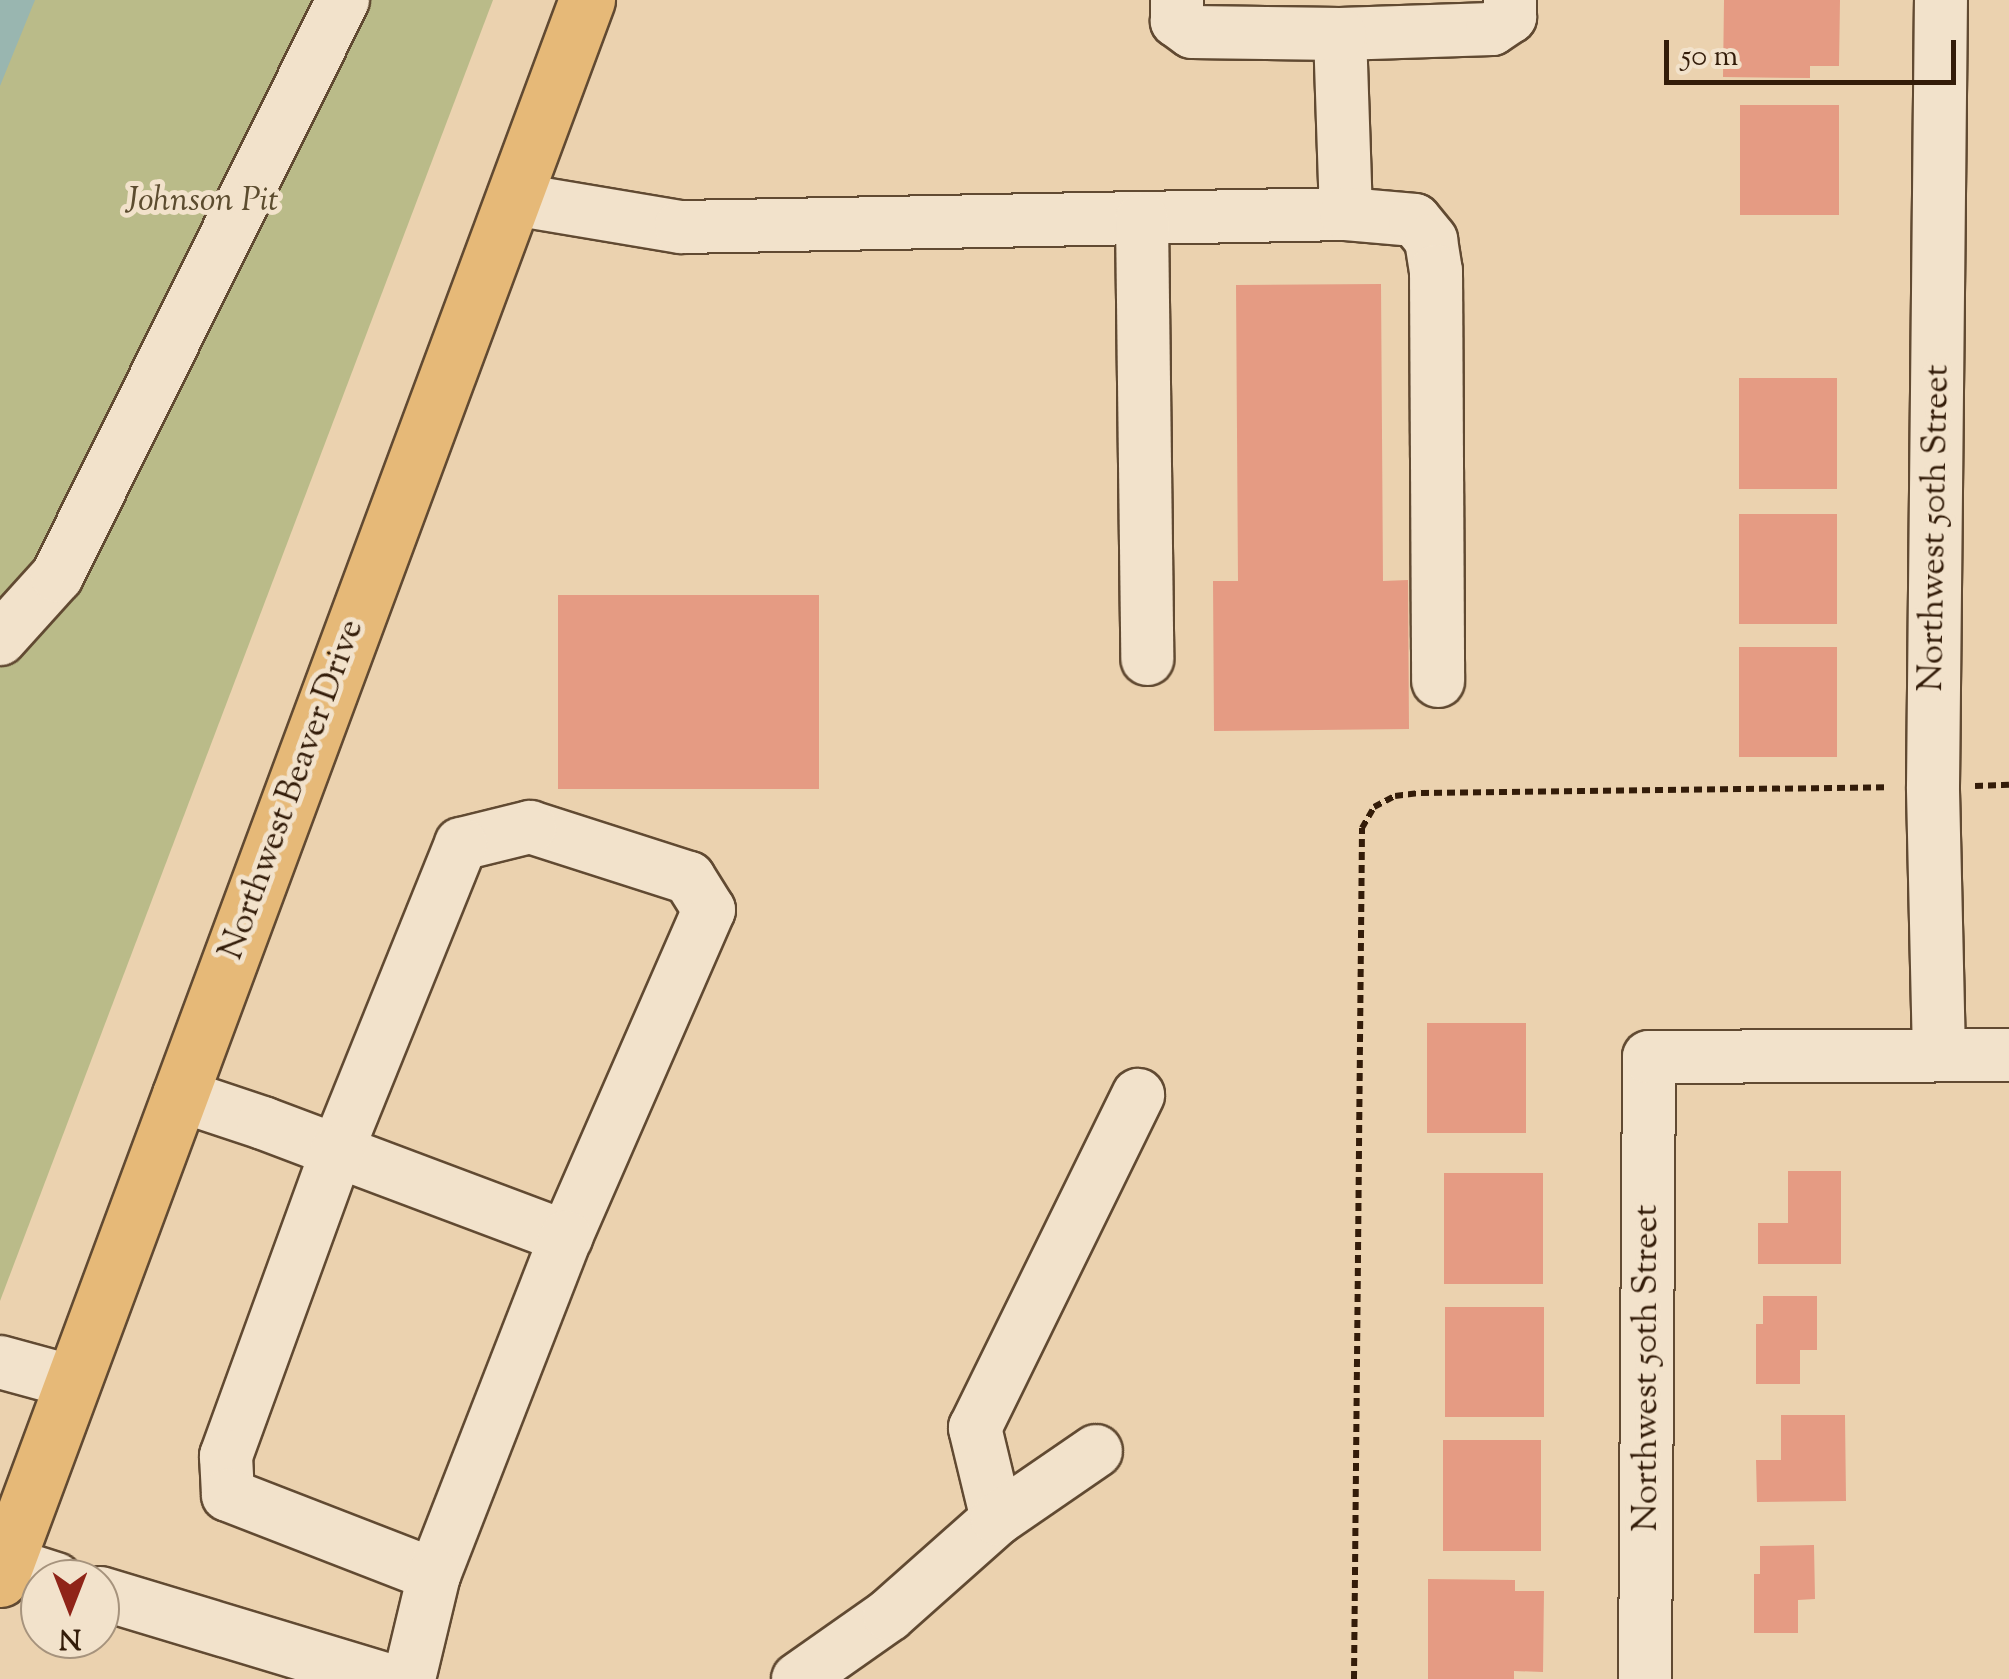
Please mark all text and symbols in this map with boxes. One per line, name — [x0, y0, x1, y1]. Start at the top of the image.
scale bar — [1669, 20, 1962, 82]
text: 50 m — [1681, 36, 1738, 79]
park label: Johnson Pit — [125, 181, 279, 223]
street label: Northwest 50th Street — [1912, 364, 1960, 692]
street label: Northwest Beaver Drive — [212, 614, 374, 966]
street label: Northwest 50th Street — [1627, 1204, 1669, 1532]
north arrow — [20, 1559, 120, 1659]
text: N — [59, 1617, 81, 1657]

